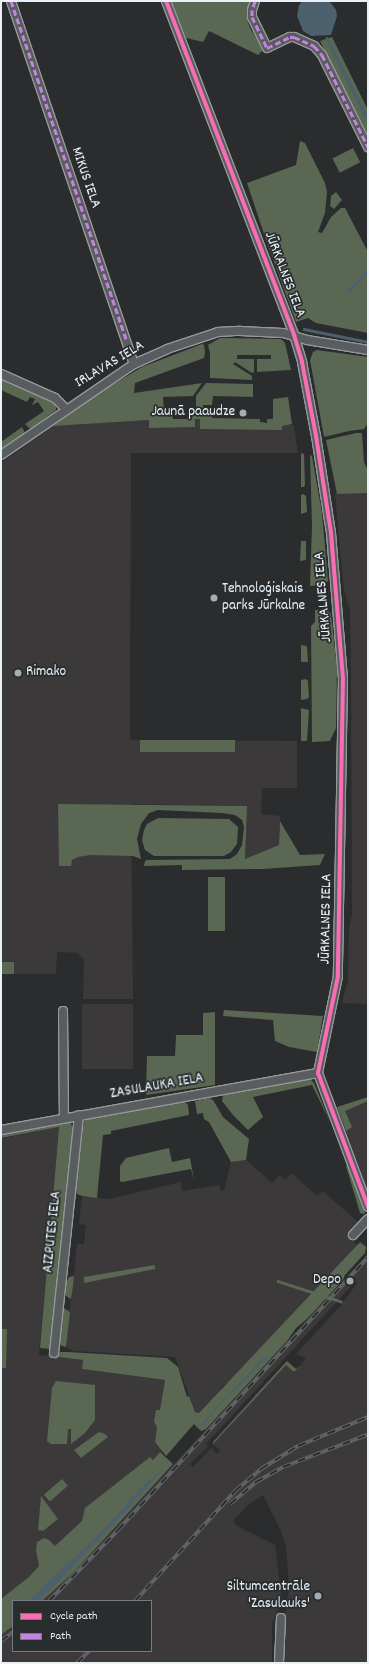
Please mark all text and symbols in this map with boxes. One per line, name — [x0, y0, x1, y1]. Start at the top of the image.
street label: MIKUS IELA — [66, 145, 104, 211]
street label: JŪRKALNES IELA — [259, 229, 309, 321]
street label: IRLAVAS IELA — [72, 337, 148, 393]
place label: Jaunā paaudze — [151, 404, 235, 422]
marker: Jaunā paaudze — [238, 408, 248, 418]
street label: JŪRKALNES IELA — [311, 551, 337, 643]
place label: Tehnoloģiskais parks Jūrkalne — [222, 580, 305, 615]
marker: Tehnoloģiskais parks Jūrkalne — [209, 593, 219, 603]
place label: Rimako — [26, 664, 66, 682]
marker: Rimako — [13, 668, 23, 678]
street label: JŪRKALNES IELA — [317, 873, 337, 965]
street label: ZASULAUKA IELA — [109, 1070, 205, 1104]
street label: AIZPUTES IELA — [40, 1190, 66, 1274]
place label: Depo — [313, 1272, 341, 1290]
marker: Depo — [344, 1275, 356, 1287]
place label: Siltumcentrāle 'Zasulauks' — [226, 1578, 310, 1613]
marker: Siltumcentrāle 'Zasulauks' — [313, 1591, 323, 1601]
legend — [12, 1600, 152, 1652]
text: Cycle path — [50, 1608, 98, 1625]
text: Path — [50, 1628, 71, 1645]

